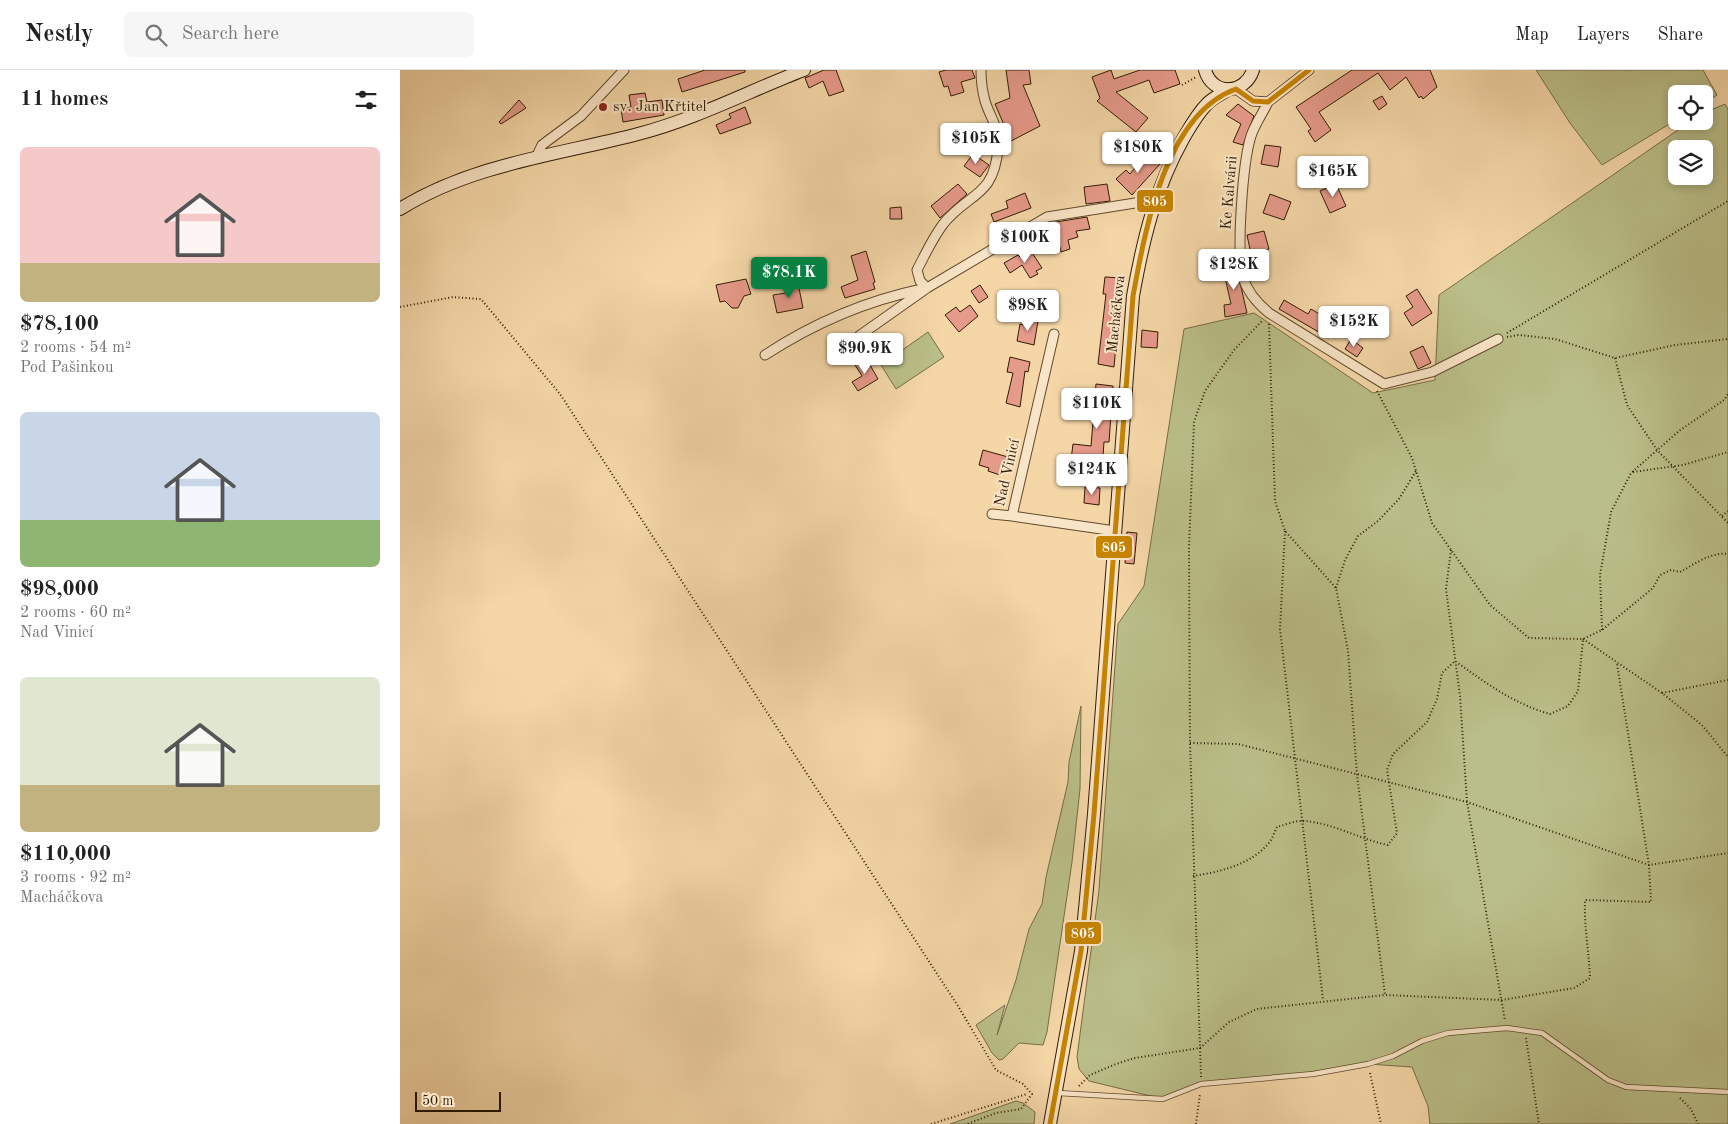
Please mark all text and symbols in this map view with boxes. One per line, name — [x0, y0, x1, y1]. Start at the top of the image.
search box — [124, 12, 474, 57]
icon: search — [142, 21, 170, 49]
text: Nestly — [25, 23, 94, 47]
text: Search here — [182, 25, 279, 44]
text: Map — [1515, 26, 1549, 44]
text: Layers — [1577, 26, 1629, 44]
text: Share — [1657, 26, 1703, 44]
map controls — [1668, 85, 1713, 185]
button: locate — [1668, 85, 1713, 130]
icon: filters — [352, 86, 380, 114]
text: 11 homes — [20, 89, 108, 110]
place label: sv. Jan Křtitel — [613, 100, 707, 115]
marker: sv. Jan Křtitel — [597, 101, 609, 113]
pin: $105K — [941, 122, 1011, 165]
text: $105K — [951, 131, 1001, 147]
pin: $180K — [1103, 132, 1173, 174]
text: $180K — [1113, 140, 1163, 156]
button: layers — [1668, 140, 1713, 185]
street label: Ke Kalvárii — [1219, 155, 1241, 231]
pin: $165K — [1298, 156, 1368, 198]
text: $165K — [1308, 164, 1358, 180]
icon: home — [155, 180, 245, 270]
line badge: 805 — [1136, 189, 1174, 213]
text: 805 — [1143, 195, 1167, 209]
pin: $100K — [990, 222, 1060, 264]
text: $100K — [1000, 230, 1050, 246]
pin: $128K — [1199, 248, 1269, 291]
pin: $78.1K — [748, 256, 830, 299]
text: $128K — [1209, 257, 1259, 273]
text: $78.1K — [762, 265, 816, 281]
street label: Macháčkova — [1105, 274, 1129, 354]
pin: $98K — [998, 290, 1058, 332]
text: $98K — [1008, 298, 1048, 314]
pin: $152K — [1319, 306, 1389, 348]
text: $78,100 — [20, 314, 99, 335]
text: $152K — [1329, 314, 1379, 330]
pin: $90.9K — [824, 332, 906, 375]
text: 2 rooms · 54 m² — [20, 340, 131, 356]
text: $90.9K — [838, 341, 892, 357]
text: Pod Pašinkou — [20, 360, 114, 376]
pin: $110K — [1062, 388, 1132, 430]
text: $110K — [1072, 396, 1122, 412]
street label: Nad Vinicí — [993, 437, 1023, 508]
icon: home — [155, 445, 245, 535]
pin: $124K — [1057, 454, 1127, 496]
text: $124K — [1067, 462, 1117, 478]
line badge: 805 — [1095, 535, 1133, 559]
text: 805 — [1102, 541, 1126, 555]
text: $98,000 — [20, 579, 99, 600]
text: 2 rooms · 60 m² — [20, 605, 131, 621]
text: Nad Vinicí — [20, 625, 93, 641]
icon: home — [155, 710, 245, 800]
text: $110,000 — [20, 844, 111, 865]
text: 3 rooms · 92 m² — [20, 870, 131, 886]
text: Macháčkova — [20, 890, 103, 906]
line badge: 805 — [1064, 921, 1102, 945]
text: 805 — [1071, 927, 1095, 941]
scale bar — [415, 1089, 501, 1112]
text: 50 m — [422, 1094, 453, 1108]

